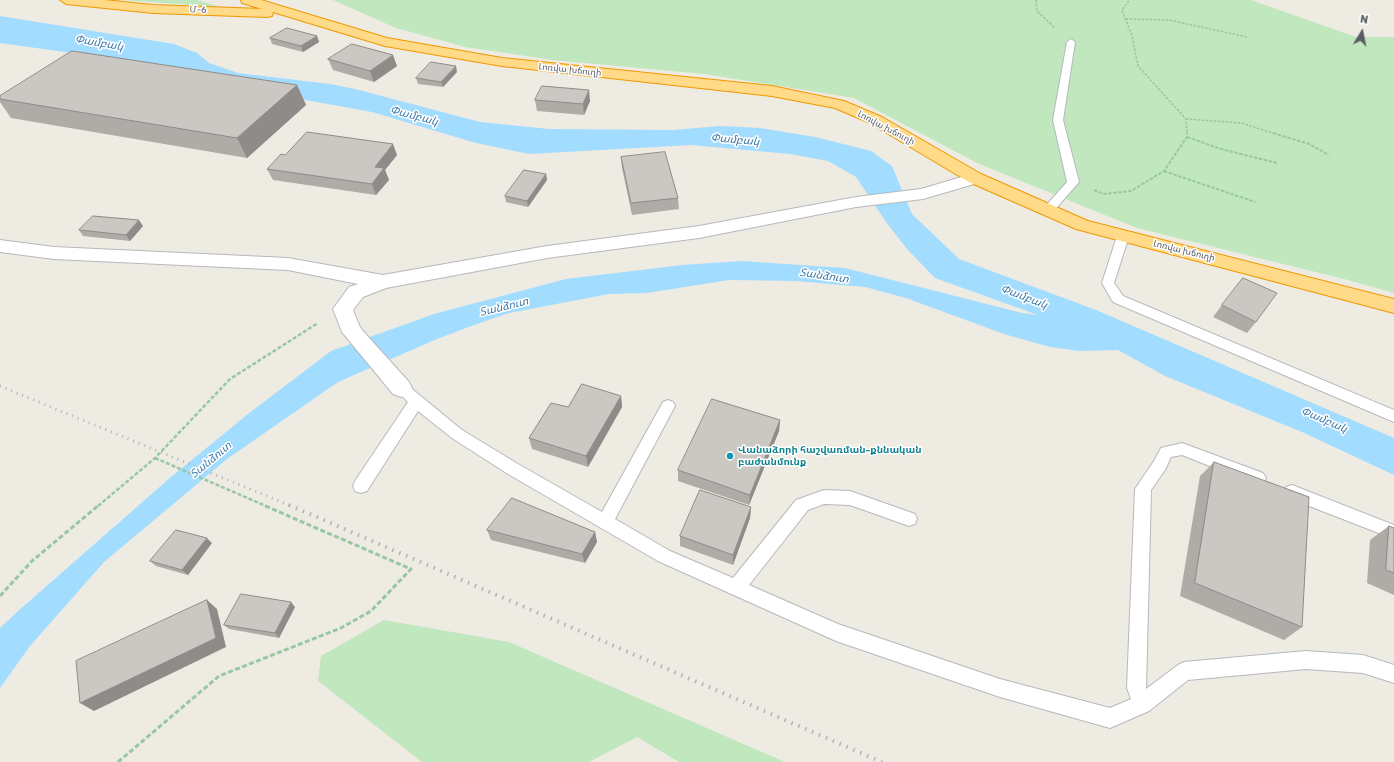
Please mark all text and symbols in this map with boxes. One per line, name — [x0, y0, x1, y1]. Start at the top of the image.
street label: Մ-6 — [189, 4, 207, 16]
north arrow — [1342, 12, 1382, 52]
text: N — [1359, 13, 1369, 27]
water label: Փամբակ — [74, 32, 124, 54]
street label: Լոռվա խճուղի — [538, 61, 602, 79]
water label: Փամբակ — [389, 103, 439, 129]
street label: Լոռվա խճուղի — [856, 108, 916, 148]
water label: Փամբակ — [710, 131, 760, 149]
street label: Լոռվա խճուղի — [1152, 238, 1216, 264]
water label: Տանձուտ — [798, 266, 850, 286]
water label: Փամբակ — [999, 282, 1049, 312]
water label: Տանձուտ — [478, 295, 530, 319]
water label: Փամբակ — [1299, 404, 1349, 436]
water label: Տանձուտ — [188, 439, 234, 481]
place label: Վանաձորի հաշվառման-քննական բաժանմունք — [738, 444, 922, 468]
marker: Վանաձորի հաշվառման-քննական բաժանմունք — [725, 451, 735, 461]

